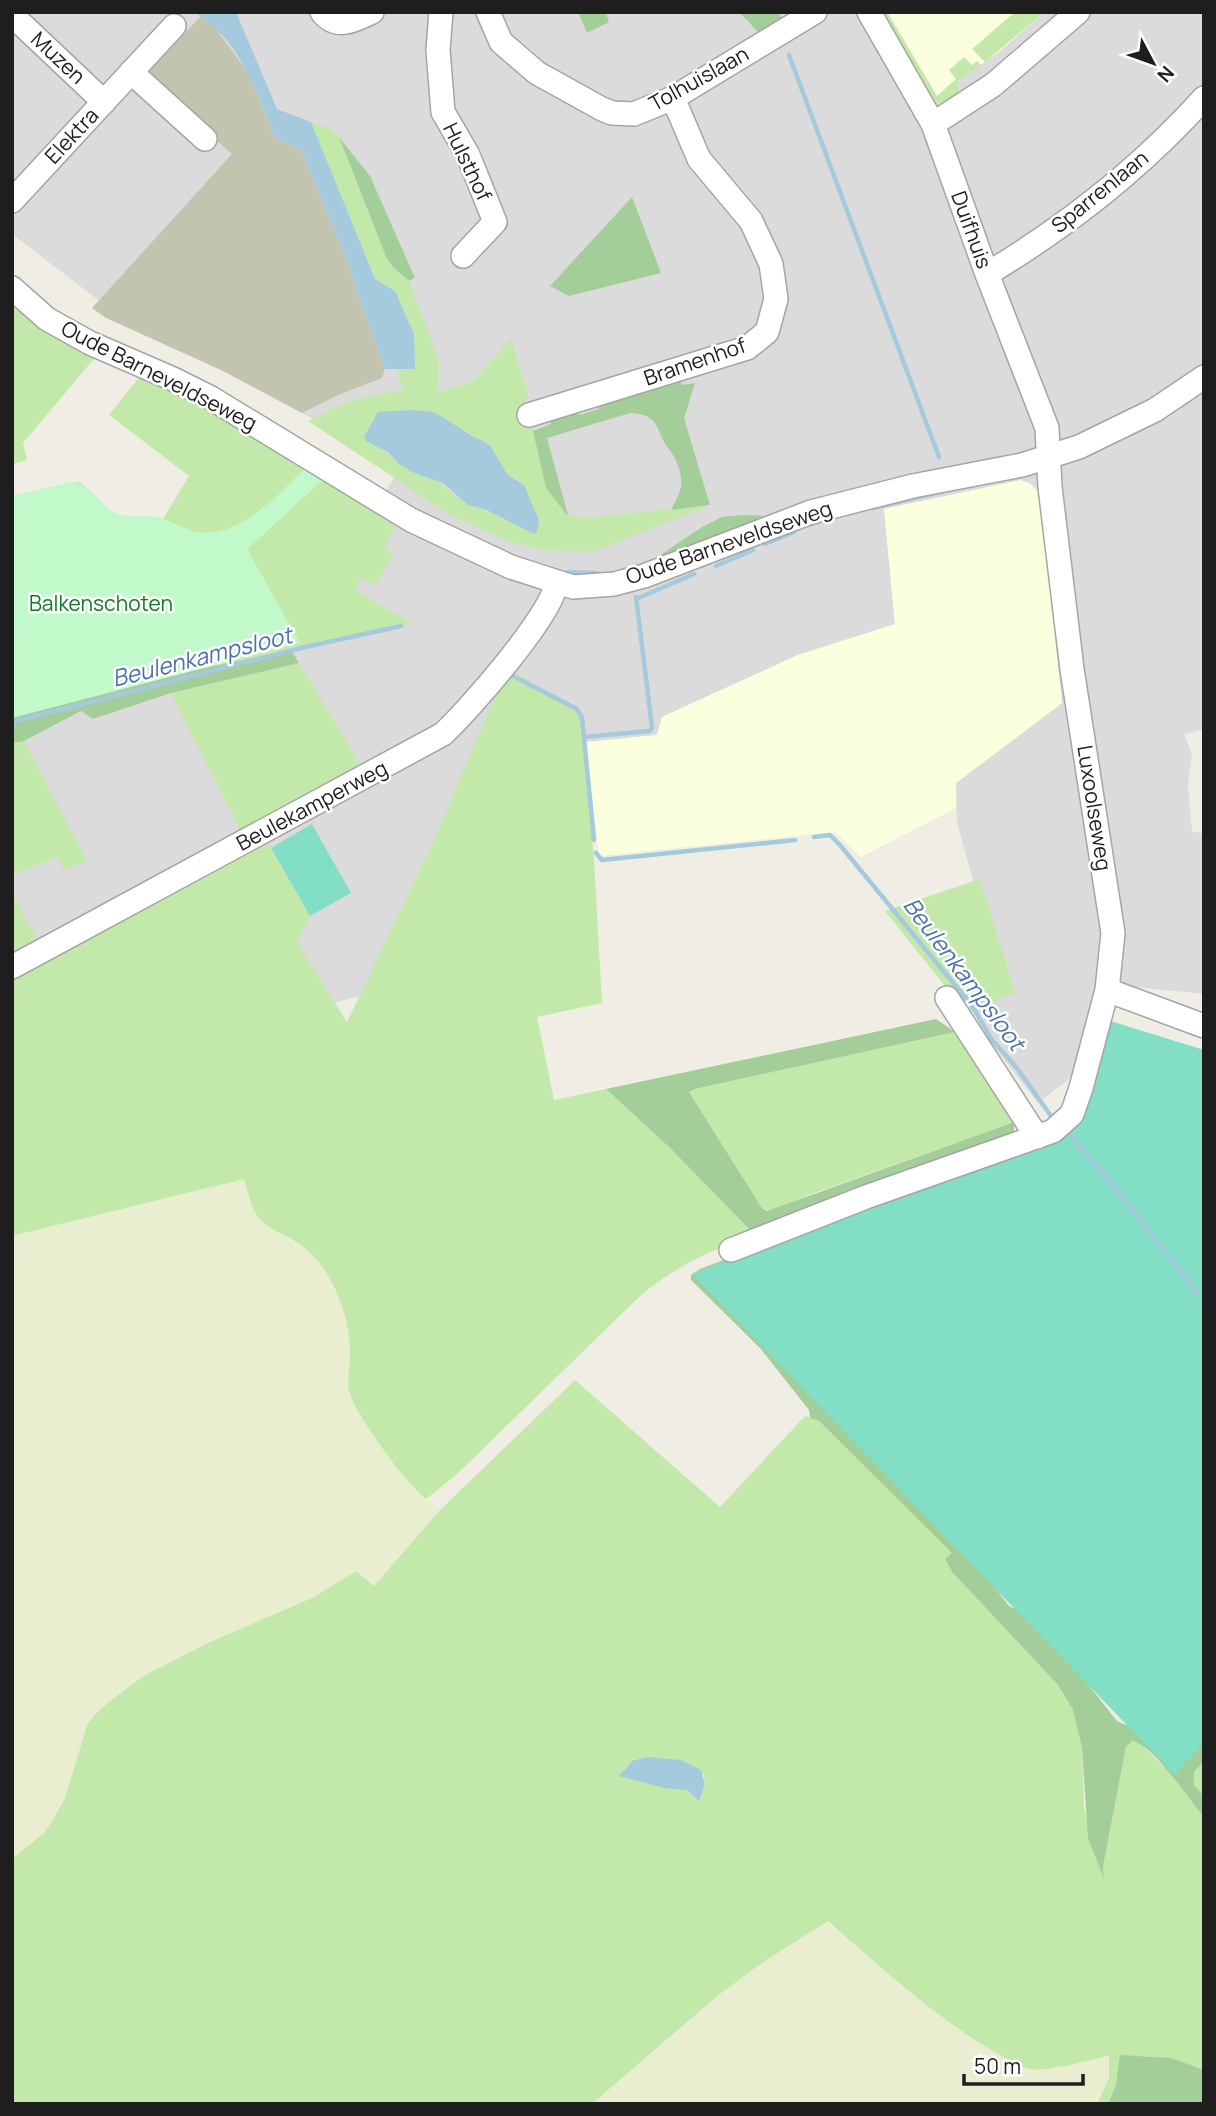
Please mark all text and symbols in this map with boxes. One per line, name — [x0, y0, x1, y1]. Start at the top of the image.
street label: Muzen — [25, 25, 92, 90]
north arrow — [1118, 28, 1188, 98]
street label: Tolhuislaan — [644, 39, 753, 117]
text: N — [1152, 60, 1180, 88]
street label: Elektra — [38, 101, 104, 169]
street label: Hulsthof — [437, 118, 499, 206]
street label: Sparrenlaan — [1045, 143, 1154, 239]
street label: Duifhuis — [945, 187, 999, 272]
street label: Oude Barneveldseweg — [57, 314, 262, 437]
street label: Bramenhof — [640, 330, 750, 392]
street label: Oude Barneveldseweg — [622, 494, 835, 590]
park label: Balkenschoten — [29, 589, 173, 617]
water label: Beulenkampsloot — [108, 618, 298, 694]
street label: Luxoolseweg — [1071, 743, 1119, 873]
street label: Beulekamperweg — [231, 753, 392, 857]
water label: Beulenkampsloot — [897, 890, 1035, 1059]
scale bar — [964, 2042, 1083, 2086]
text: 50 m — [974, 2052, 1021, 2080]

